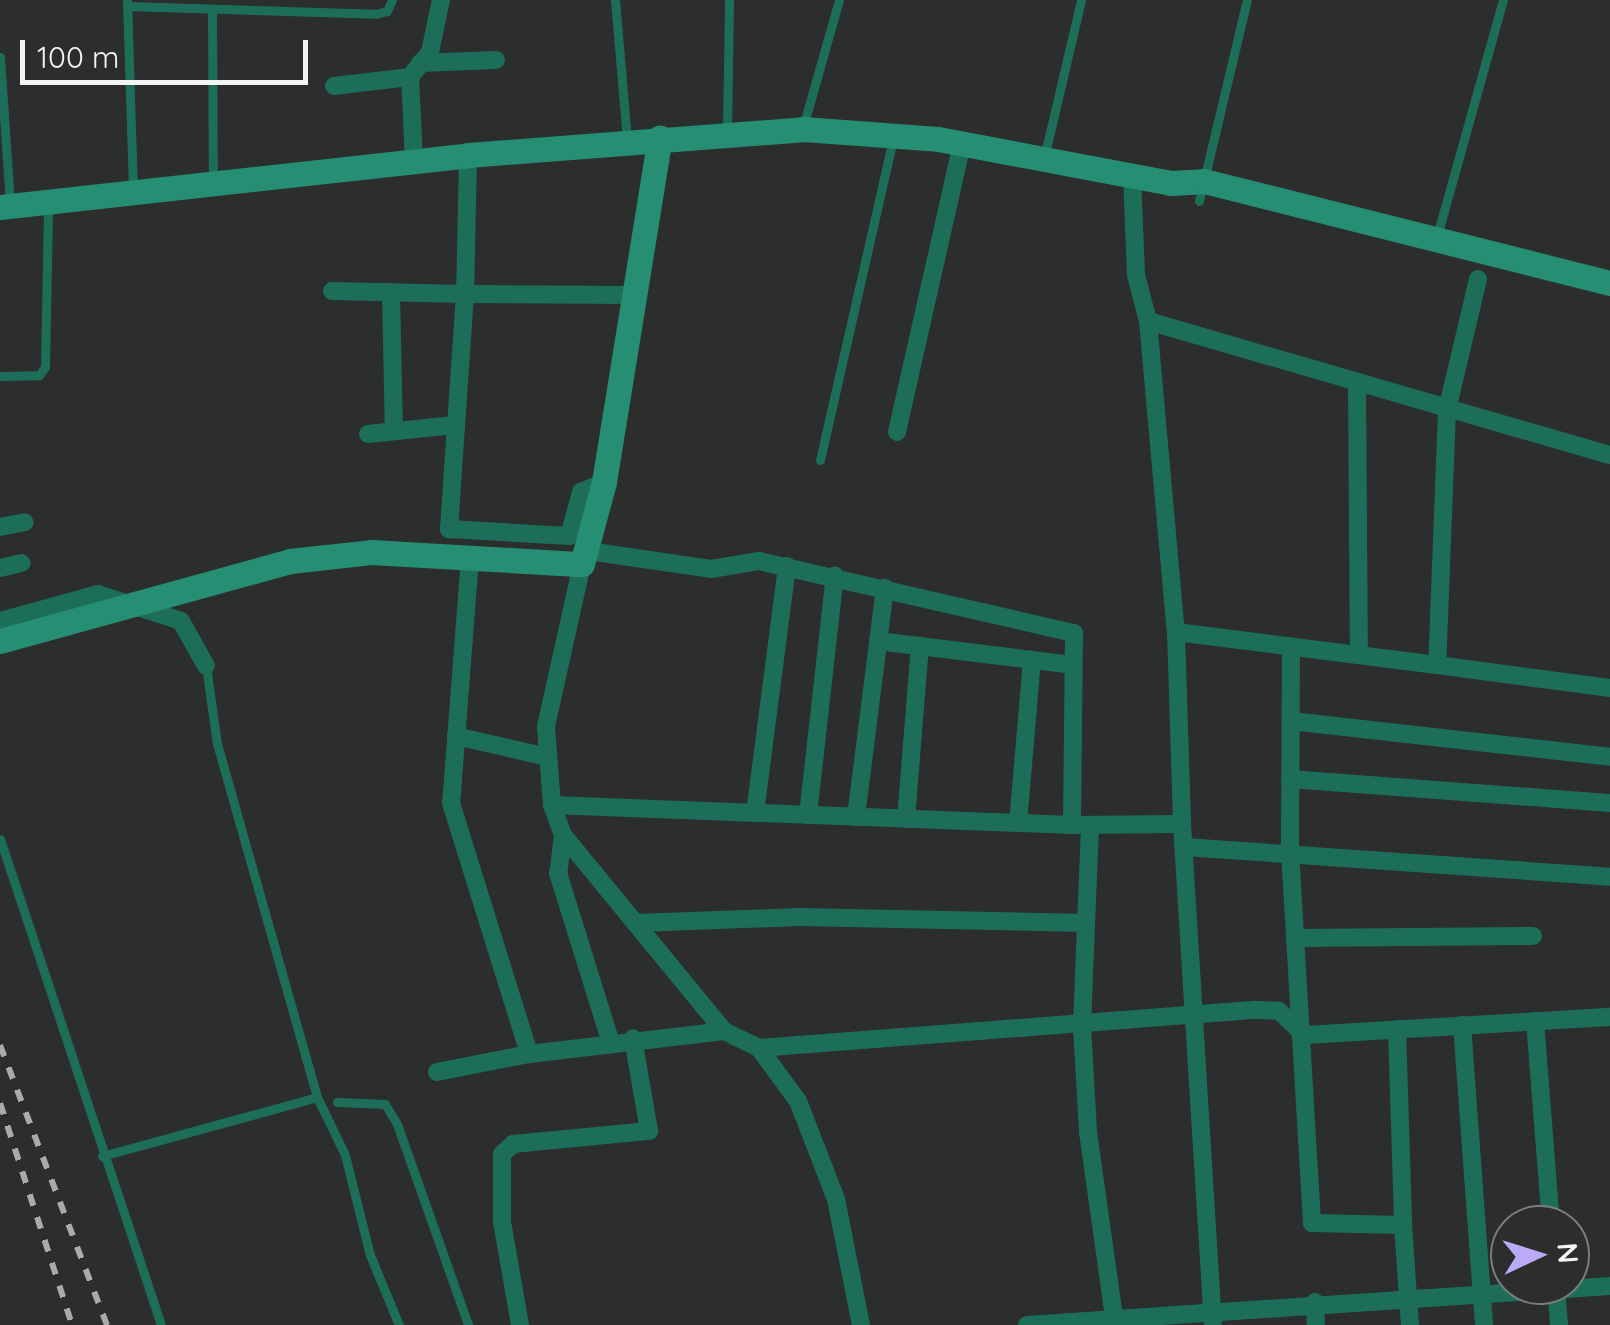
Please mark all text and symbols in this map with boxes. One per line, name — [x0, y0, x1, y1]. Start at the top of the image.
scale bar — [25, 20, 312, 82]
text: 100 m — [37, 38, 119, 76]
north arrow — [1490, 1205, 1590, 1305]
text: N — [1550, 1242, 1587, 1265]

